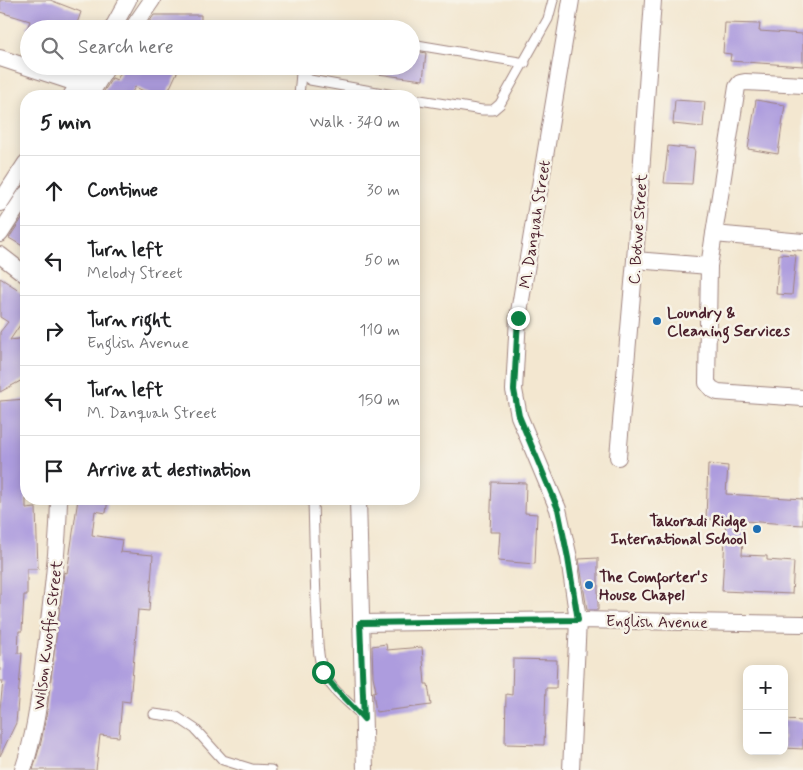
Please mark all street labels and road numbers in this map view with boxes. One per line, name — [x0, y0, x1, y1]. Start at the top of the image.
street label: M. Danquah Street — [515, 159, 556, 290]
street label: C. Botwe Street — [624, 173, 653, 285]
street label: Wilson Kwoffie Street — [29, 559, 68, 711]
street label: English Avenue — [606, 611, 708, 635]

